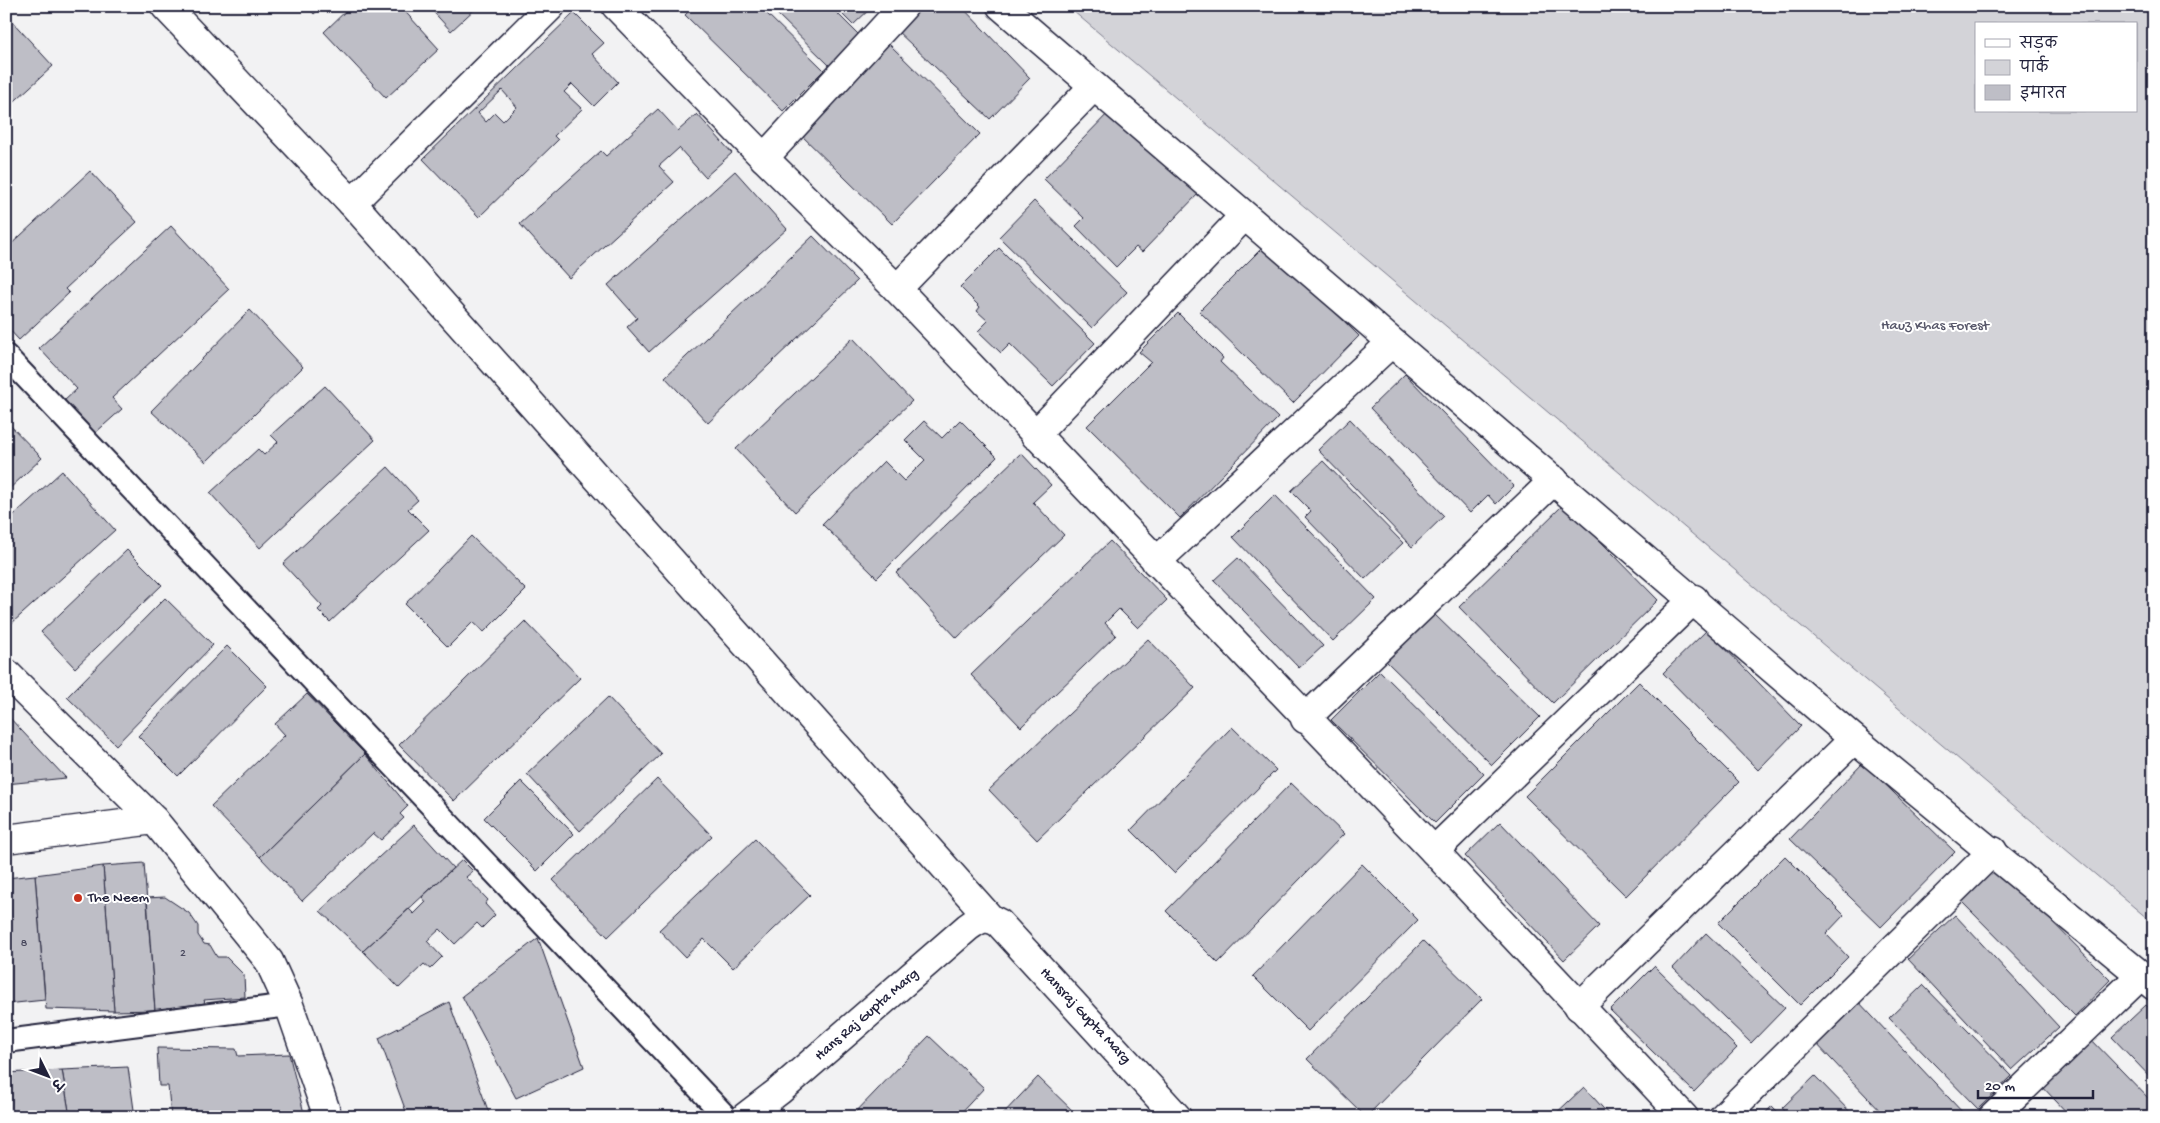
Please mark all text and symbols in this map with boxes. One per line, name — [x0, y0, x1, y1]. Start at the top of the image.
legend — [1975, 22, 2138, 112]
text: सड़क — [2019, 36, 2058, 54]
text: पार्क — [2019, 55, 2050, 78]
text: इमारत — [2020, 85, 2067, 104]
park label: Hauz Khas Forest — [1881, 317, 1991, 335]
place label: The Neem — [87, 889, 149, 907]
marker: The Neem — [72, 892, 84, 904]
house number: 8 — [21, 937, 28, 951]
house number: 2 — [180, 947, 186, 961]
street label: Hansraj Gupta Marg — [1036, 964, 1134, 1068]
street label: Hans Raj Gupta Marg — [811, 965, 923, 1065]
north arrow — [22, 1050, 72, 1100]
scale bar — [1978, 1068, 2092, 1100]
text: उ — [45, 1072, 67, 1093]
text: 20 m — [1985, 1078, 2015, 1096]

